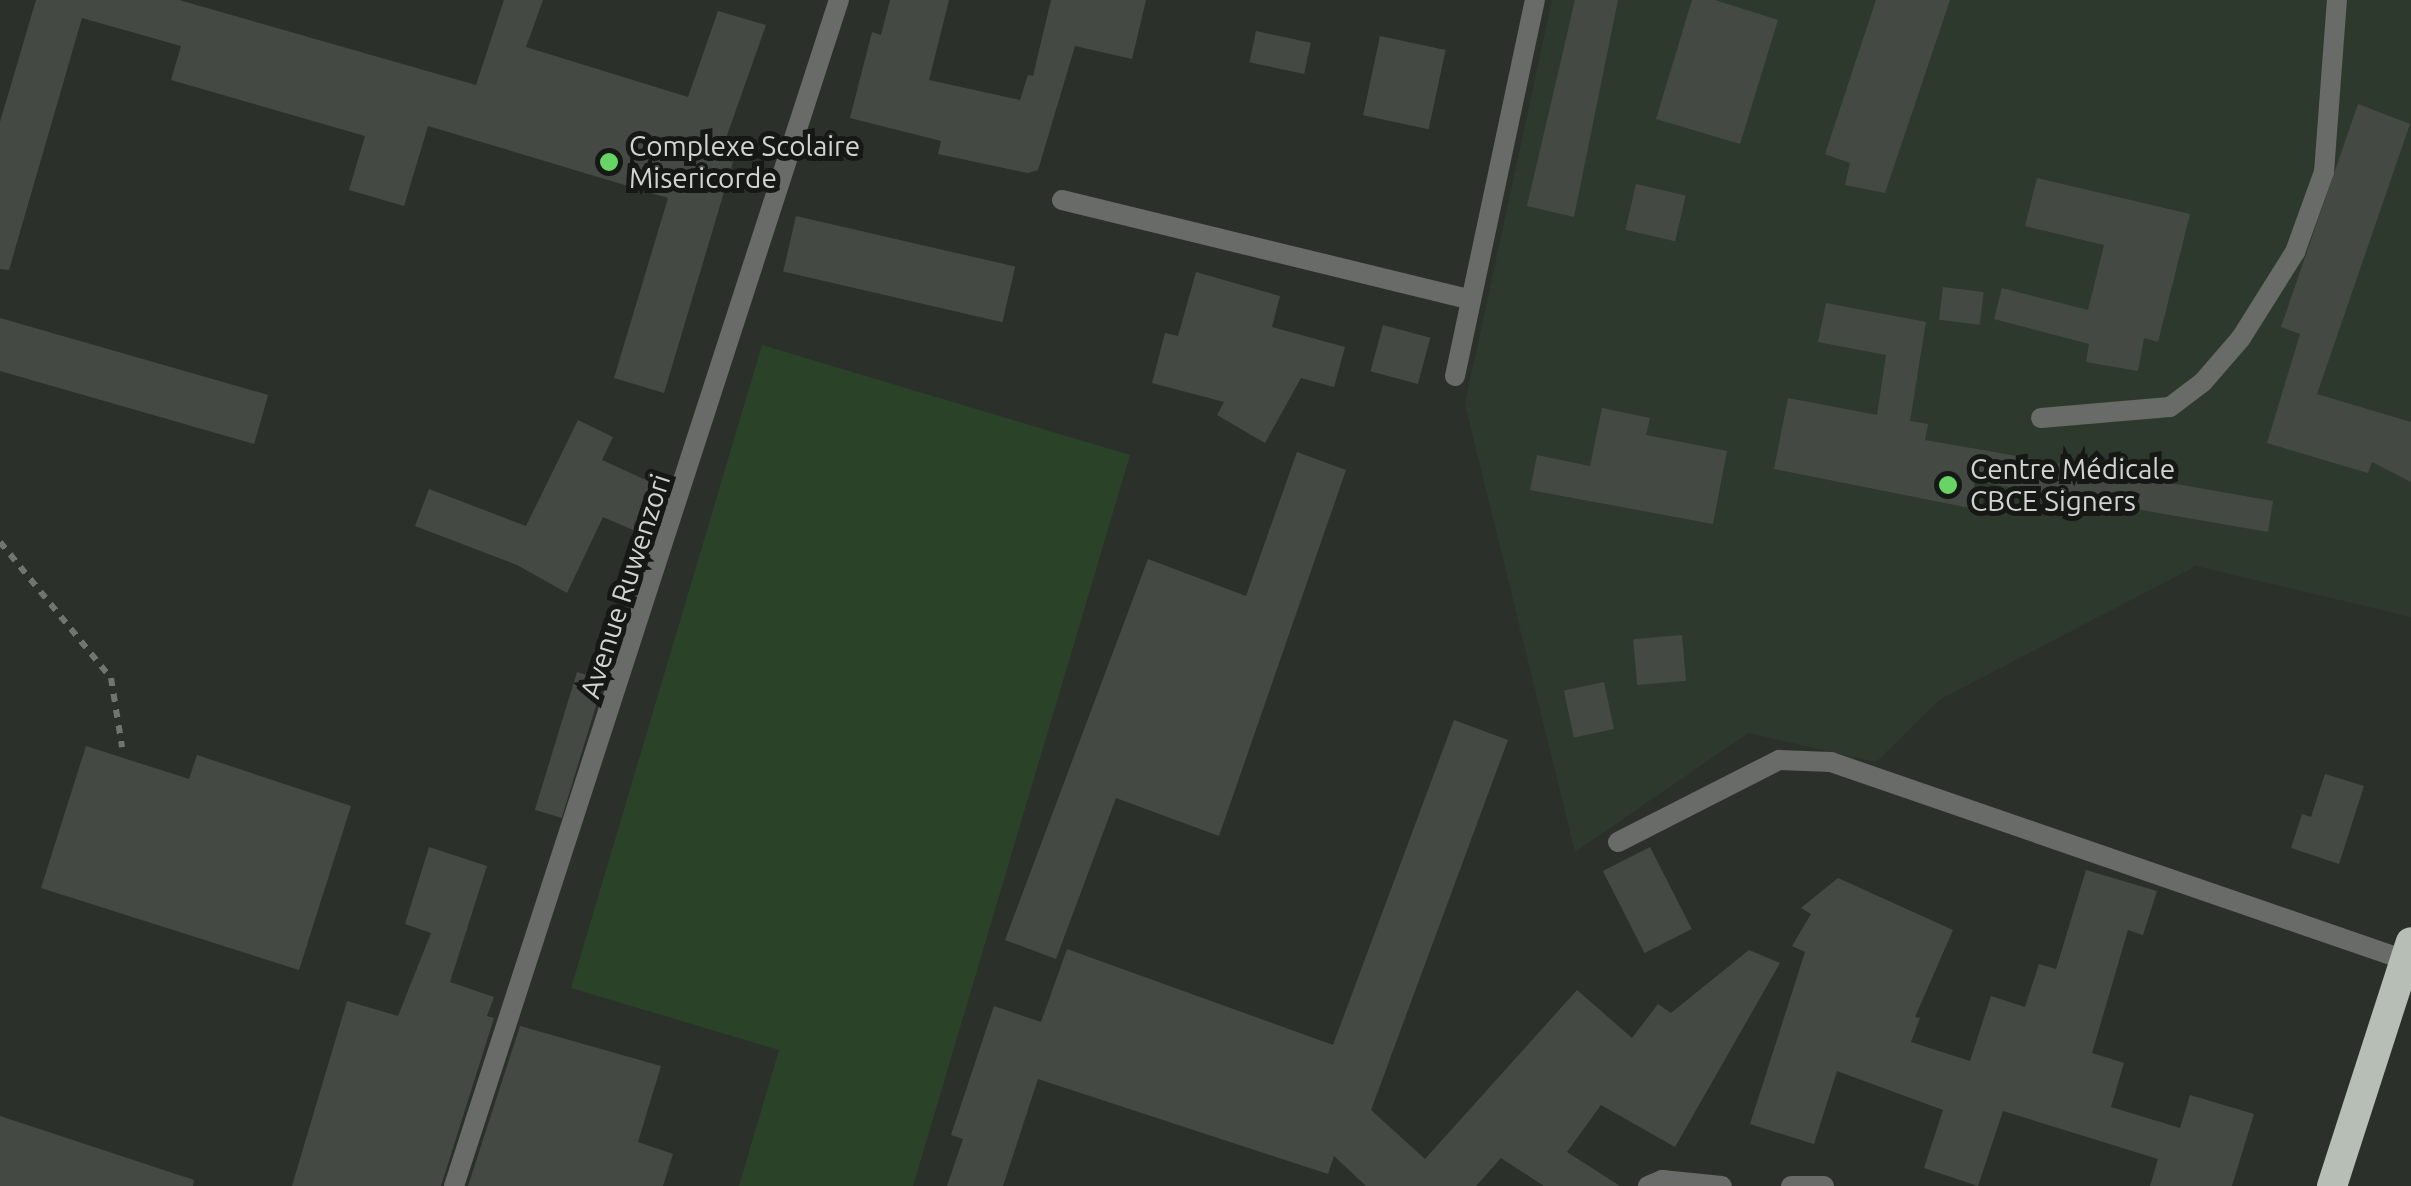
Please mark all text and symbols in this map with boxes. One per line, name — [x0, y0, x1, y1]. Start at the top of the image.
place label: Complexe Scolaire Misericorde — [629, 129, 860, 195]
marker: Complexe Scolaire Misericorde — [598, 151, 620, 173]
place label: Centre Médicale CBCE Signers — [1970, 452, 2175, 518]
street label: Avenue Ruwenzori — [573, 470, 677, 702]
marker: Centre Médicale CBCE Signers — [1935, 472, 1961, 498]

